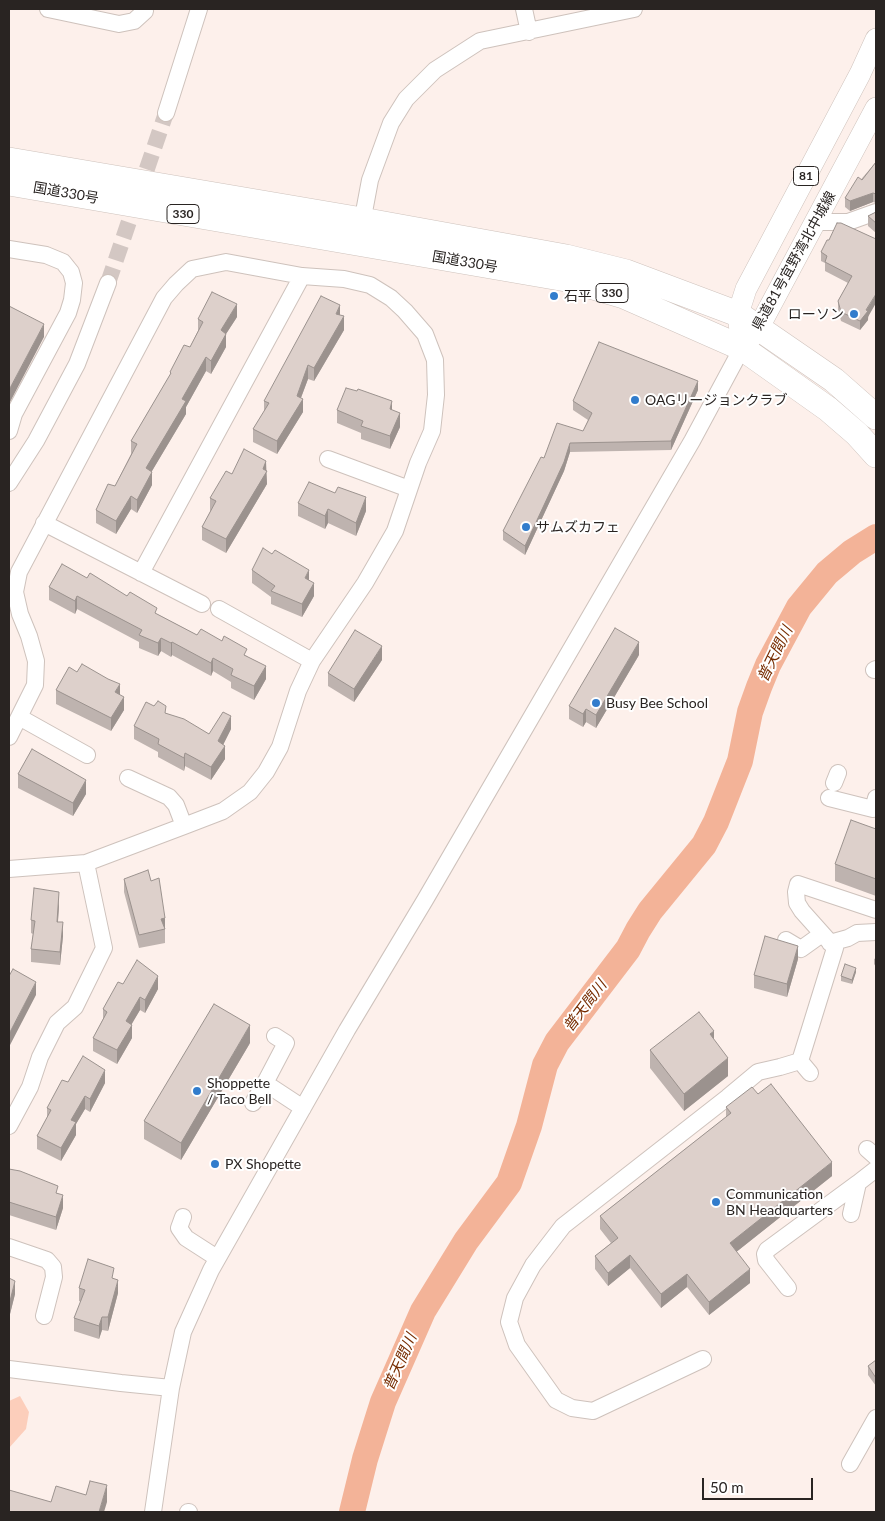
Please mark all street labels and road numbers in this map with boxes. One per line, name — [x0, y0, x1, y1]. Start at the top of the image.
road number: 81 — [794, 167, 818, 186]
street label: 国道330号 — [32, 179, 100, 207]
street label: 県道81号宜野湾北中城線 — [749, 189, 839, 333]
road number: 330 — [167, 204, 199, 223]
street label: 国道330号 — [431, 248, 499, 276]
road number: 330 — [596, 284, 628, 302]

